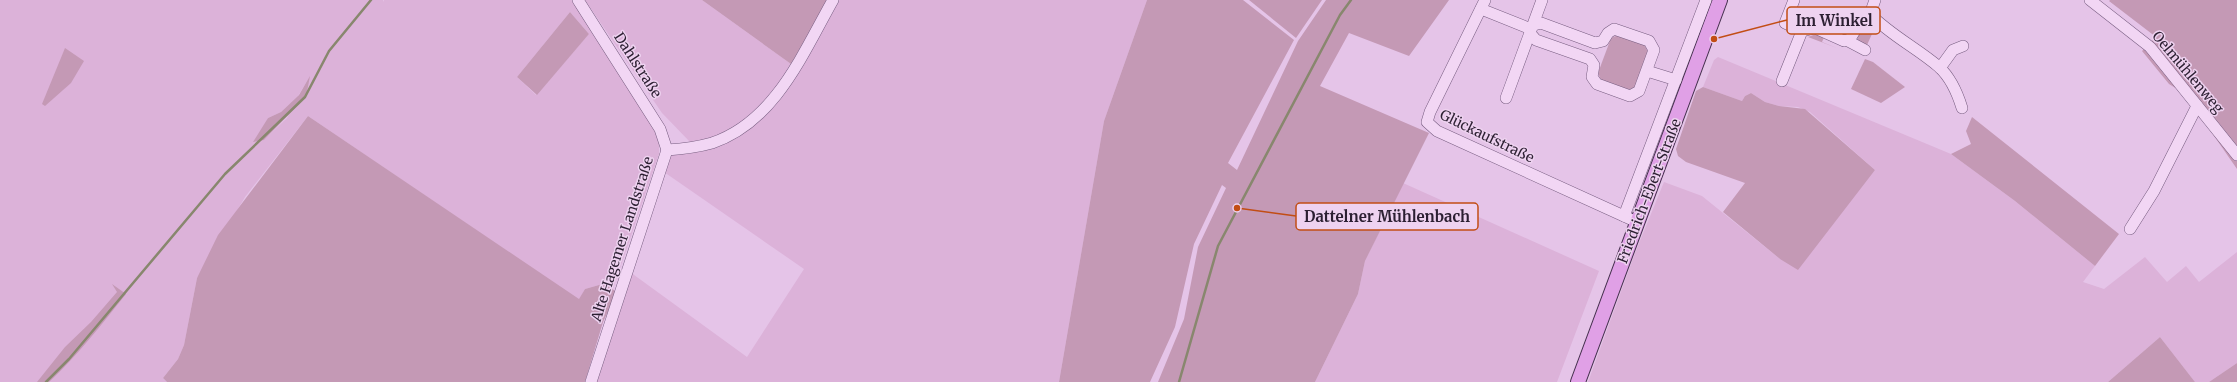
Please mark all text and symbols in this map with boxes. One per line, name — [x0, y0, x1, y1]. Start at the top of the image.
callout: Im Winkel — [1787, 7, 1880, 34]
text: Im Winkel — [1795, 11, 1873, 30]
street label: Oelmühlenweg — [2148, 27, 2228, 117]
street label: Dahlstraße — [610, 29, 666, 101]
street label: Glückaufstraße — [1437, 105, 1537, 167]
street label: Friedrich-Ebert-Straße — [1613, 116, 1685, 266]
street label: Alte Hagemer Landstraße — [587, 154, 657, 325]
callout: Dattelner Mühlenbach — [1296, 203, 1478, 230]
text: Dattelner Mühlenbach — [1304, 207, 1470, 226]

